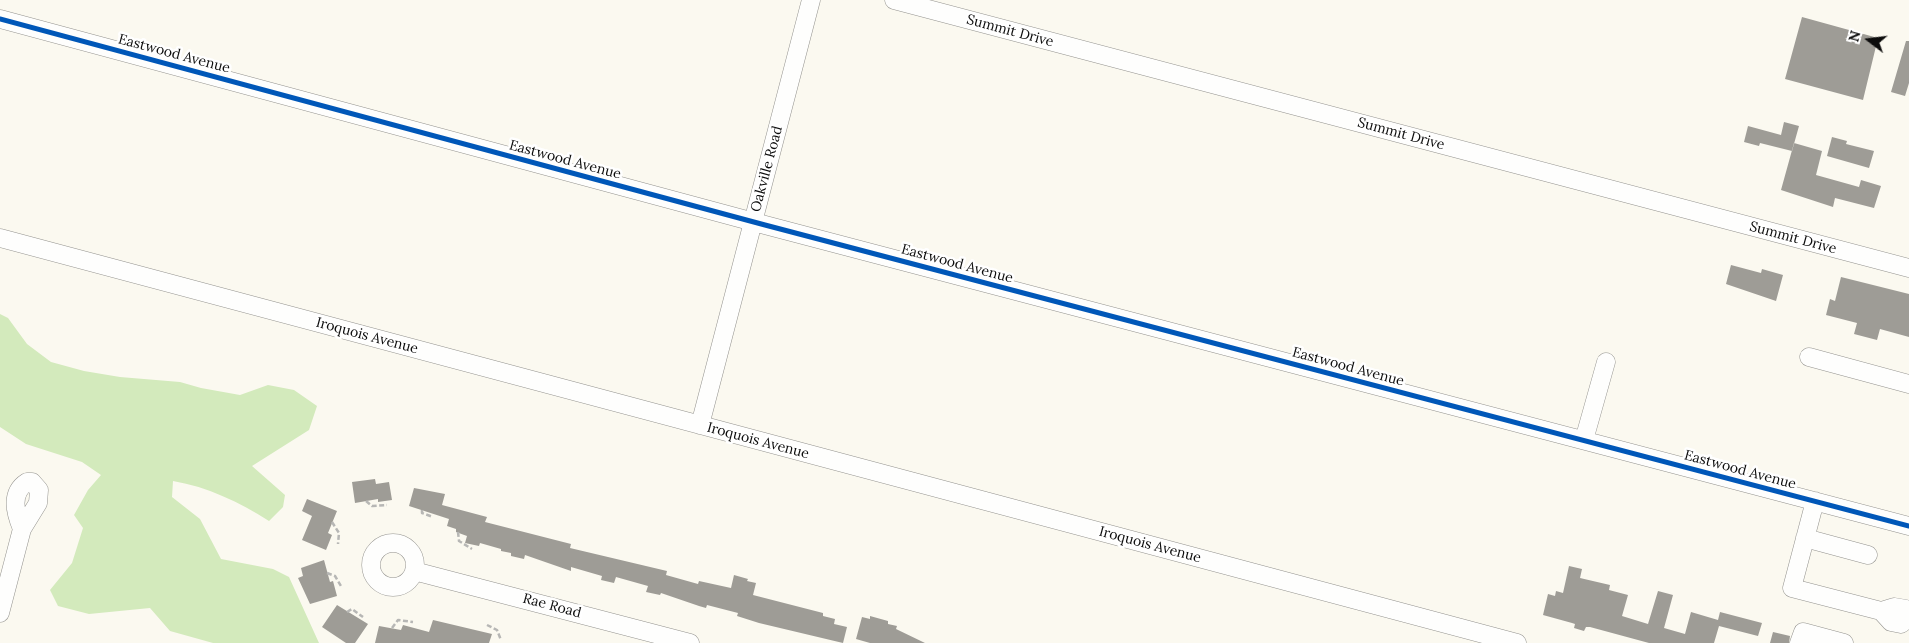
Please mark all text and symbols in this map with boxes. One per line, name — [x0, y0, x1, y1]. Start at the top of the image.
street label: Summit Drive — [965, 11, 1055, 51]
north arrow — [1844, 15, 1894, 65]
text: N — [1844, 29, 1865, 44]
street label: Eastwood Avenue — [116, 31, 232, 77]
street label: Summit Drive — [1356, 114, 1446, 154]
street label: Oakville Road — [747, 124, 787, 214]
street label: Eastwood Avenue — [507, 137, 623, 183]
street label: Summit Drive — [1748, 218, 1838, 258]
street label: Eastwood Avenue — [899, 241, 1015, 287]
street label: Iroquois Avenue — [314, 314, 420, 358]
street label: Eastwood Avenue — [1290, 344, 1406, 390]
street label: Iroquois Avenue — [705, 419, 811, 463]
street label: Eastwood Avenue — [1682, 447, 1798, 493]
street label: Iroquois Avenue — [1097, 523, 1203, 567]
street label: Rae Road — [521, 590, 583, 622]

